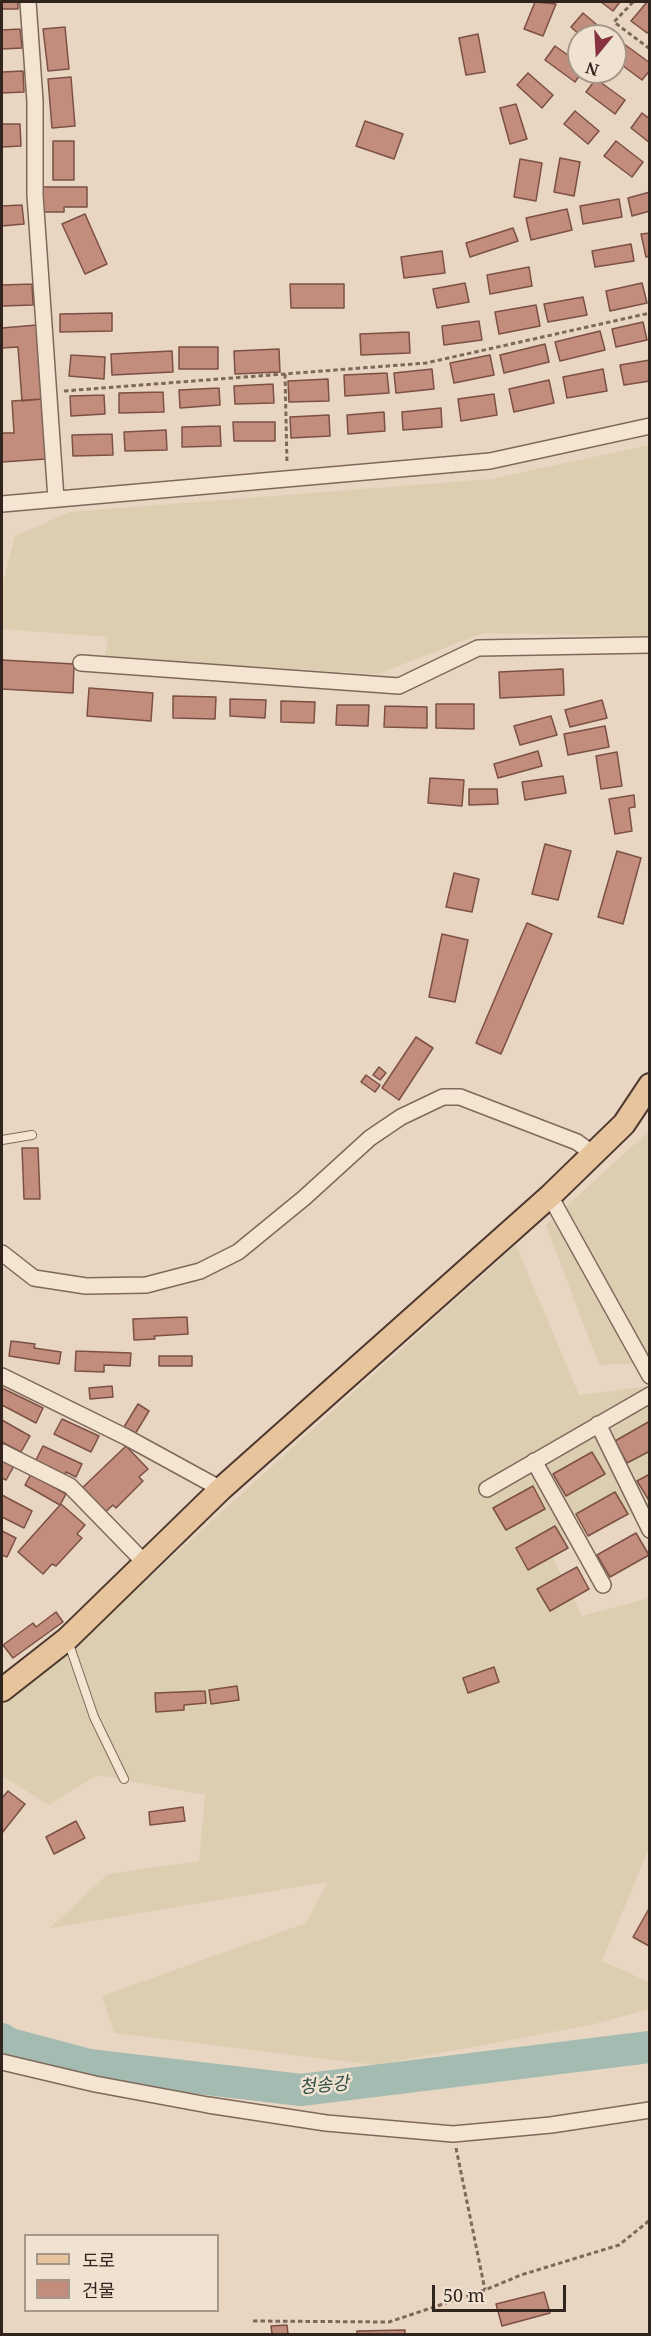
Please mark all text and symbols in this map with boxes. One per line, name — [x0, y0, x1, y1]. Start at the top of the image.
north arrow — [567, 24, 627, 84]
text: N — [583, 57, 601, 82]
water label: 청송강 — [298, 2073, 350, 2099]
legend — [24, 2234, 219, 2312]
text: 도로 — [82, 2248, 115, 2272]
scale bar — [435, 2273, 568, 2311]
text: 건물 — [82, 2278, 115, 2302]
text: 50 m — [443, 2283, 485, 2307]

